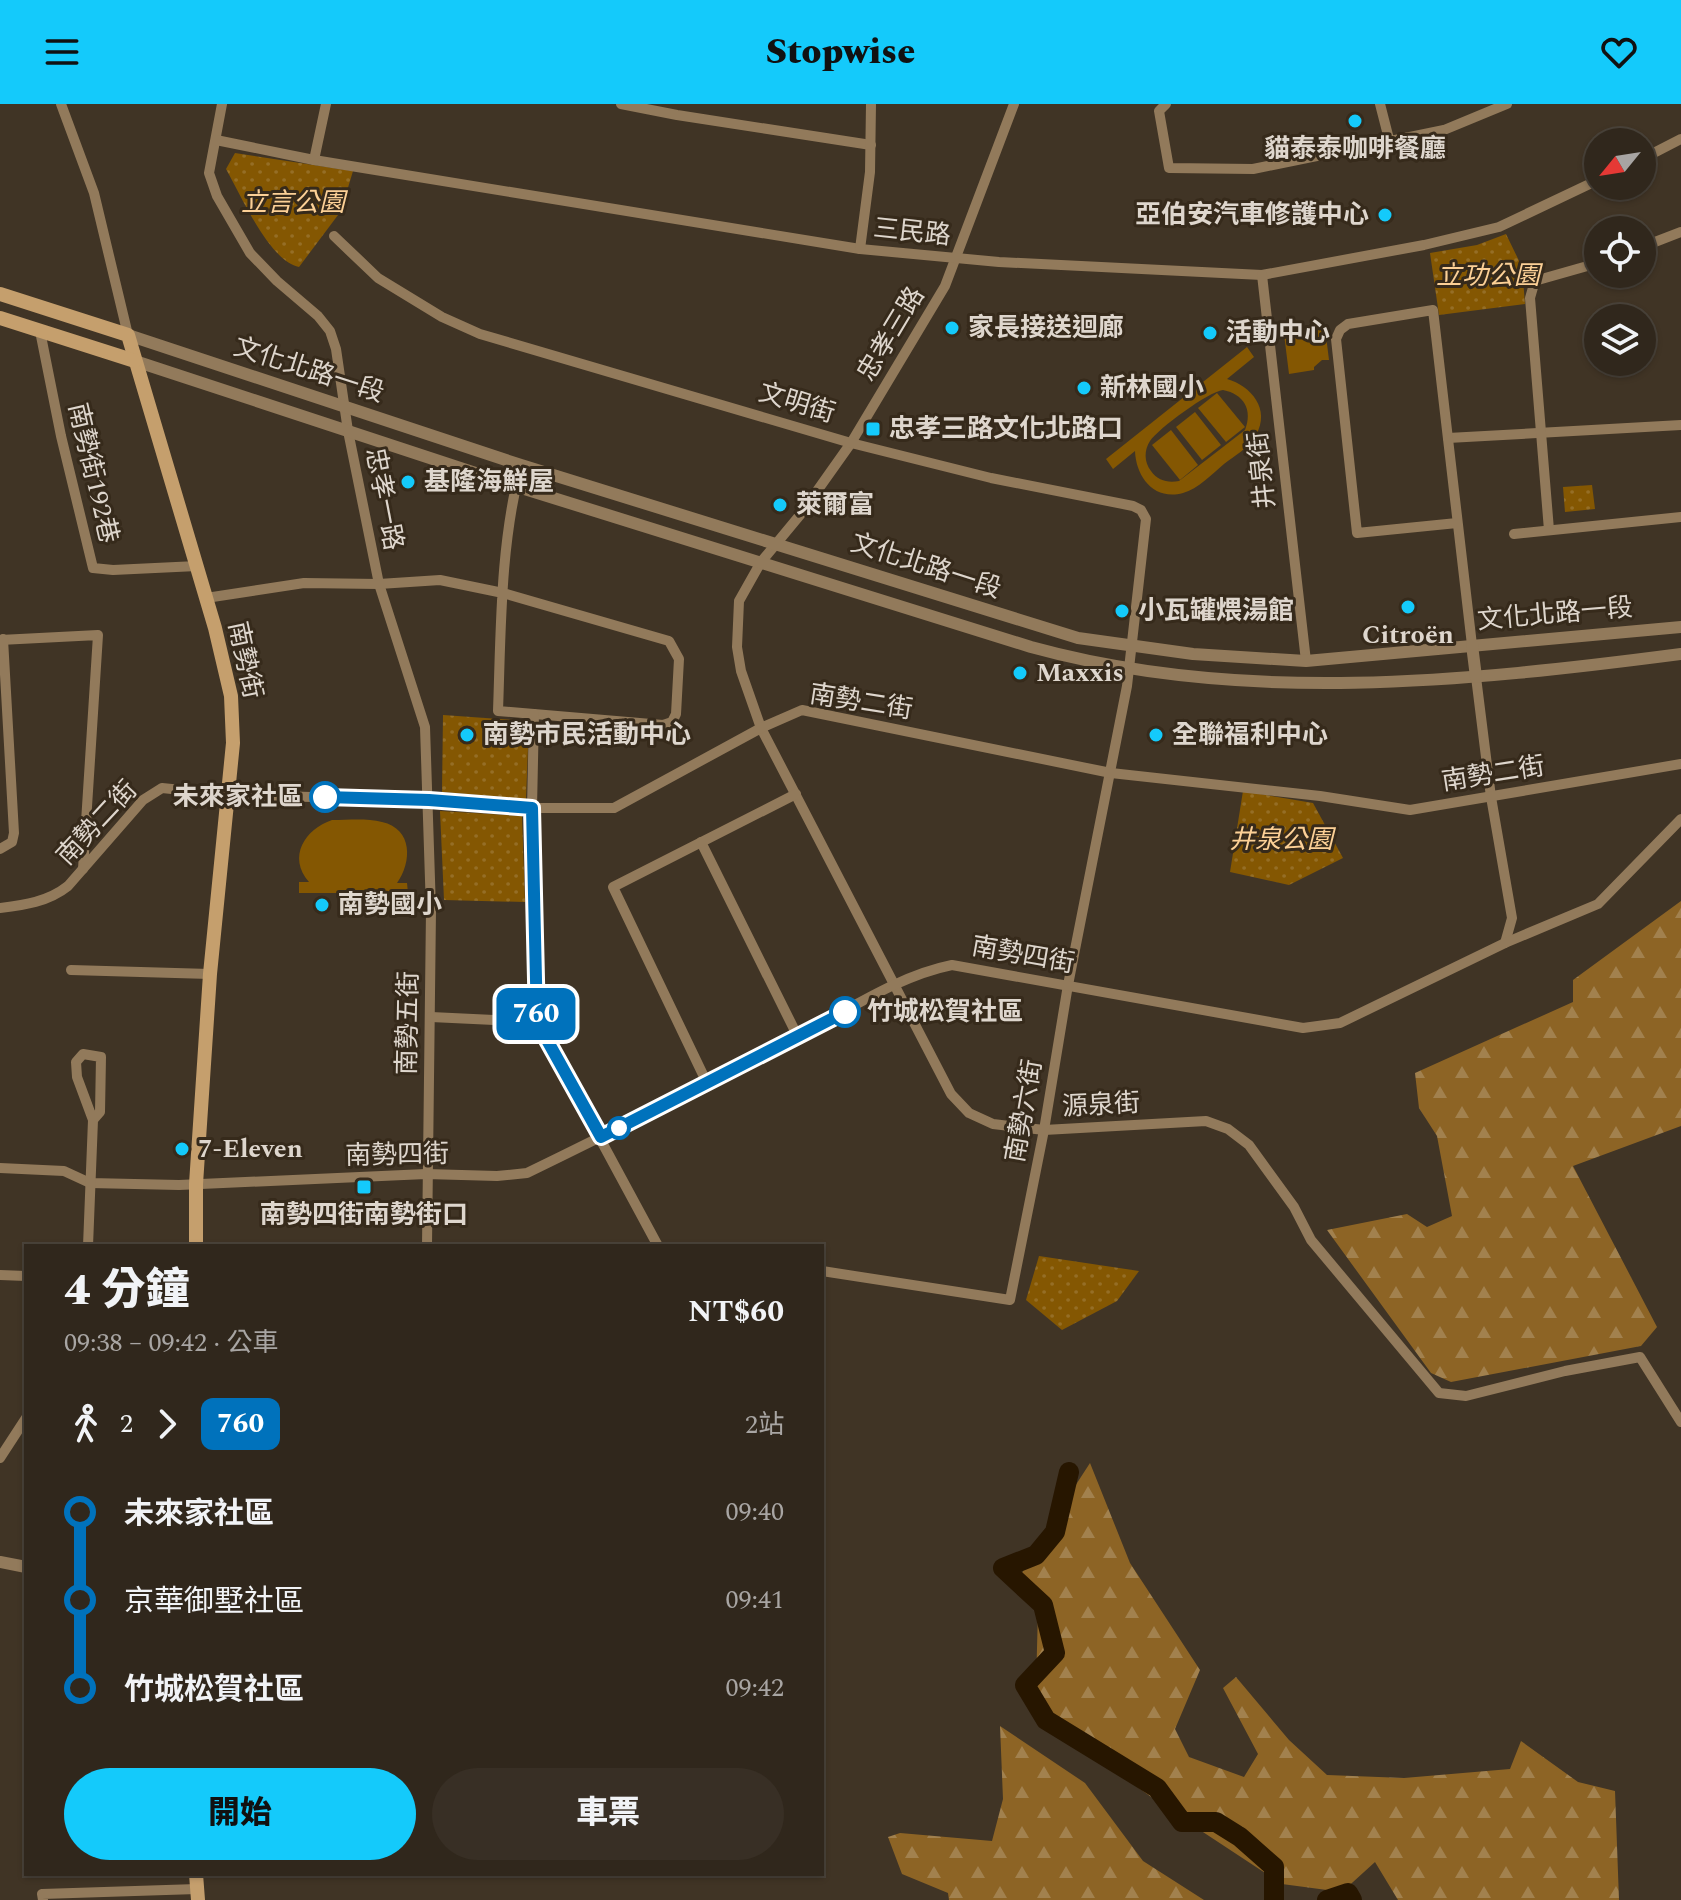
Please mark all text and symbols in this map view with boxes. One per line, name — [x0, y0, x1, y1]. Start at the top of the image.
text: Stopwise — [766, 25, 915, 80]
icon: menu — [40, 30, 84, 74]
icon: heart — [1597, 30, 1641, 74]
marker: 貓泰泰咖啡餐廳 — [1346, 112, 1364, 130]
north arrow — [1584, 128, 1656, 200]
map controls — [1584, 128, 1656, 376]
place label: 貓泰泰咖啡餐廳 — [1264, 129, 1446, 169]
park label: 立言公園 — [241, 183, 349, 223]
place label: 亞伯安汽車修護中心 — [1135, 195, 1369, 235]
marker: 亞伯安汽車修護中心 — [1376, 206, 1394, 224]
street label: 三民路 — [871, 208, 953, 256]
button: locate — [1584, 216, 1656, 288]
park label: 立功公園 — [1436, 256, 1544, 296]
street label: 忠孝三路 — [847, 279, 935, 389]
button: layers — [1584, 304, 1656, 376]
place label: 家長接送迴廊 — [968, 308, 1124, 348]
place label: 活動中心 — [1226, 313, 1330, 353]
marker: 家長接送迴廊 — [943, 319, 961, 337]
marker: 活動中心 — [1201, 324, 1219, 342]
street label: 文化北路一段 — [229, 327, 389, 413]
place label: 新林國小 — [1100, 368, 1204, 408]
street label: 文明街 — [754, 372, 840, 434]
marker: 新林國小 — [1075, 379, 1093, 397]
street label: 南勢街192巷 — [57, 399, 129, 547]
place label: 忠孝三路文化北路口 — [889, 409, 1123, 449]
marker: 忠孝三路文化北路口 — [864, 420, 882, 438]
street label: 井泉街 — [1238, 429, 1286, 511]
street label: 忠孝一路 — [354, 444, 414, 554]
place label: 基隆海鮮屋 — [424, 462, 554, 502]
marker: 基隆海鮮屋 — [399, 473, 417, 491]
place label: 萊爾富 — [796, 485, 874, 525]
marker: 萊爾富 — [771, 496, 789, 514]
street label: 文化北路一段 — [846, 523, 1006, 609]
street label: 文化北路一段 — [1476, 587, 1634, 641]
place label: 小瓦罐煨湯館 — [1138, 591, 1294, 631]
marker: Citroën — [1399, 598, 1417, 616]
marker: 小瓦罐煨湯館 — [1113, 602, 1131, 620]
place label: Citroën — [1362, 615, 1454, 655]
street label: 南勢街 — [217, 618, 273, 702]
place label: Maxxis — [1036, 653, 1124, 693]
marker: Maxxis — [1011, 664, 1029, 682]
street label: 南勢二街 — [807, 674, 915, 730]
place label: 南勢市民活動中心 — [483, 715, 691, 755]
place label: 全聯福利中心 — [1172, 715, 1328, 755]
marker: 南勢市民活動中心 — [458, 726, 476, 744]
marker: 全聯福利中心 — [1147, 726, 1165, 744]
street label: 南勢二街 — [1439, 746, 1547, 802]
street label: 南勢二街 — [47, 771, 147, 875]
place label: 未來家社區 — [173, 777, 303, 817]
marker: 未來家社區 — [310, 782, 340, 812]
park label: 井泉公園 — [1229, 820, 1337, 860]
place label: 南勢國小 — [338, 885, 442, 925]
marker: 南勢國小 — [313, 896, 331, 914]
street label: 南勢四街 — [968, 926, 1078, 984]
street label: 南勢五街 — [387, 971, 429, 1075]
line badge: 760 — [490, 988, 582, 1040]
text: 760 — [512, 992, 560, 1035]
place label: 竹城松賀社區 — [867, 992, 1023, 1032]
marker: 竹城松賀社區 — [830, 997, 860, 1027]
street label: 南勢六街 — [995, 1056, 1053, 1166]
street label: 源泉街 — [1061, 1083, 1141, 1127]
unlabelled marker — [608, 1117, 630, 1139]
place label: 7-Eleven — [198, 1129, 303, 1169]
street label: 南勢四街 — [345, 1134, 449, 1176]
marker: 7-Eleven — [173, 1140, 191, 1158]
marker: 南勢四街南勢街口 — [355, 1178, 373, 1196]
place label: 南勢四街南勢街口 — [260, 1195, 468, 1235]
text: 4 分鐘 — [64, 1257, 189, 1324]
text: NT$60 — [688, 1289, 784, 1335]
text: 09:38 – 09:42 · 公車 — [64, 1323, 279, 1363]
icon: walk — [64, 1402, 108, 1446]
icon: forward — [145, 1402, 189, 1446]
text: 760 — [217, 1402, 264, 1445]
text: 2 — [120, 1404, 133, 1444]
text: 2站 — [745, 1405, 784, 1445]
text: 未來家社區 — [124, 1491, 274, 1537]
text: 09:40 — [725, 1492, 784, 1532]
text: 京華御墅社區 — [124, 1579, 304, 1625]
text: 09:41 — [725, 1580, 784, 1620]
text: 竹城松賀社區 — [124, 1667, 304, 1713]
text: 09:42 — [725, 1668, 784, 1708]
button: 開始 — [64, 1768, 416, 1860]
button: 車票 — [432, 1768, 784, 1860]

